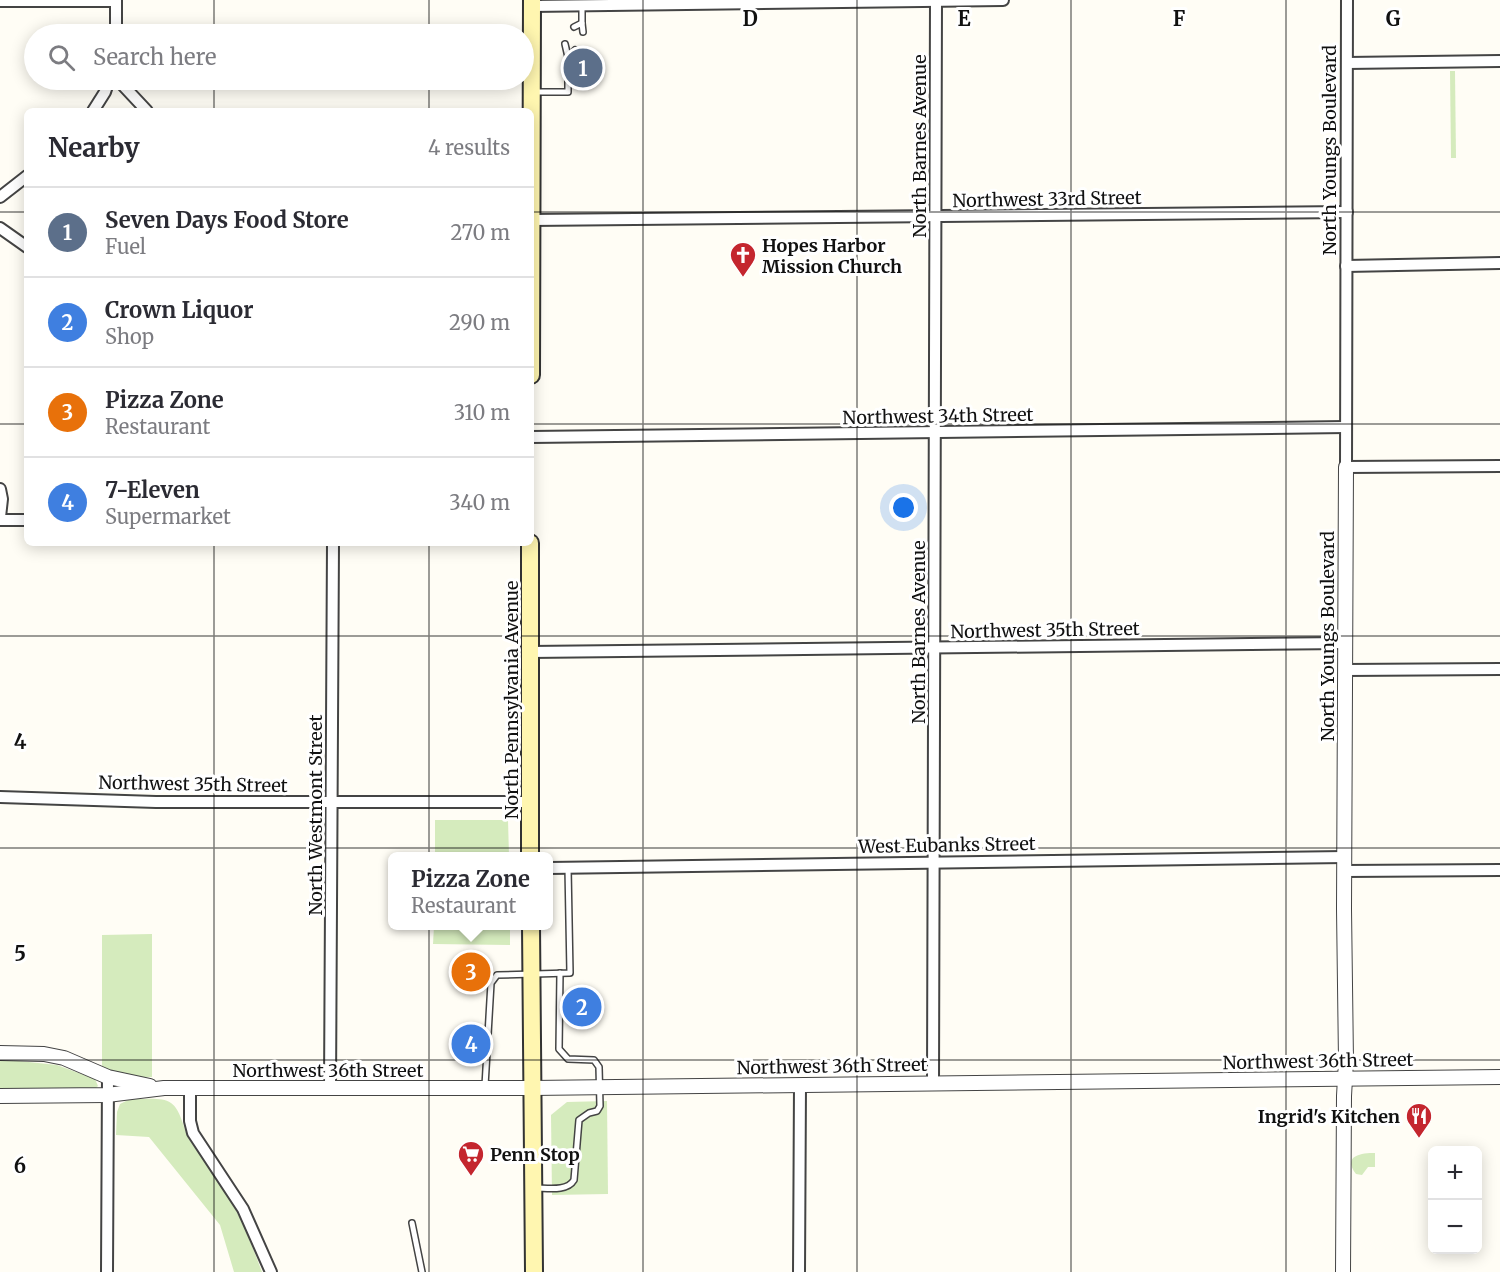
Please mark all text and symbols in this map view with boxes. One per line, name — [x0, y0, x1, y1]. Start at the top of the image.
text: D — [742, 6, 758, 31]
text: E — [957, 6, 971, 31]
text: F — [1173, 6, 1186, 31]
text: G — [1386, 6, 1401, 31]
search box — [24, 24, 534, 90]
icon: search — [45, 41, 78, 74]
text: Search here — [93, 43, 216, 71]
street label: North Youngs Boulevard — [1318, 45, 1341, 255]
pin: 1 — [564, 46, 602, 90]
street label: North Barnes Avenue — [908, 54, 931, 238]
text: Nearby — [48, 131, 140, 164]
text: 4 results — [428, 135, 510, 160]
street label: Northwest 33rd Street — [952, 186, 1142, 212]
text: Seven Days Food Store — [105, 206, 349, 234]
text: 1 — [63, 220, 72, 245]
text: 270 m — [450, 220, 510, 245]
text: Fuel — [105, 234, 146, 259]
place label: Hopes Harbor Mission Church — [762, 234, 902, 278]
church icon: Hopes Harbor Mission Church — [728, 240, 758, 278]
text: Crown Liquor — [105, 296, 253, 324]
text: 2 — [62, 310, 73, 335]
text: 290 m — [449, 310, 510, 335]
text: Shop — [105, 324, 154, 349]
text: Pizza Zone — [105, 386, 224, 414]
text: 3 — [62, 400, 73, 425]
text: 310 m — [454, 400, 510, 425]
street label: Northwest 34th Street — [842, 403, 1034, 429]
text: Restaurant — [105, 414, 210, 439]
text: 7-Eleven — [105, 476, 200, 504]
text: 4 — [61, 490, 74, 515]
text: 340 m — [449, 490, 510, 515]
your location — [889, 493, 918, 522]
text: Supermarket — [105, 504, 231, 529]
street label: North Youngs Boulevard — [1316, 531, 1339, 741]
street label: North Barnes Avenue — [907, 540, 930, 724]
street label: North Pennsylvania Avenue — [500, 581, 523, 819]
street label: Northwest 35th Street — [950, 617, 1140, 643]
street label: North Westmont Street — [304, 715, 327, 915]
text: 4 — [14, 729, 27, 754]
street label: Northwest 35th Street — [98, 771, 288, 797]
street label: West Eubanks Street — [857, 832, 1036, 858]
popup — [388, 852, 553, 930]
text: Pizza Zone — [411, 865, 530, 893]
text: Restaurant — [411, 893, 516, 918]
text: 5 — [14, 941, 26, 966]
pin: 3 — [452, 950, 490, 994]
pin: 2 — [562, 984, 602, 1030]
pin: 4 — [452, 1022, 490, 1066]
street label: Northwest 36th Street — [1222, 1048, 1414, 1074]
street label: Northwest 36th Street — [736, 1053, 928, 1079]
street label: Northwest 36th Street — [233, 1059, 423, 1082]
restaurant icon: Ingrid's Kitchen — [1404, 1101, 1434, 1139]
place label: Ingrid's Kitchen — [1258, 1105, 1400, 1128]
supermarket icon: Penn Stop — [456, 1139, 486, 1177]
place label: Penn Stop — [490, 1143, 580, 1166]
map controls — [1428, 1146, 1482, 1254]
button: + — [1428, 1146, 1482, 1200]
text: 6 — [14, 1153, 26, 1178]
button: − — [1428, 1200, 1482, 1254]

